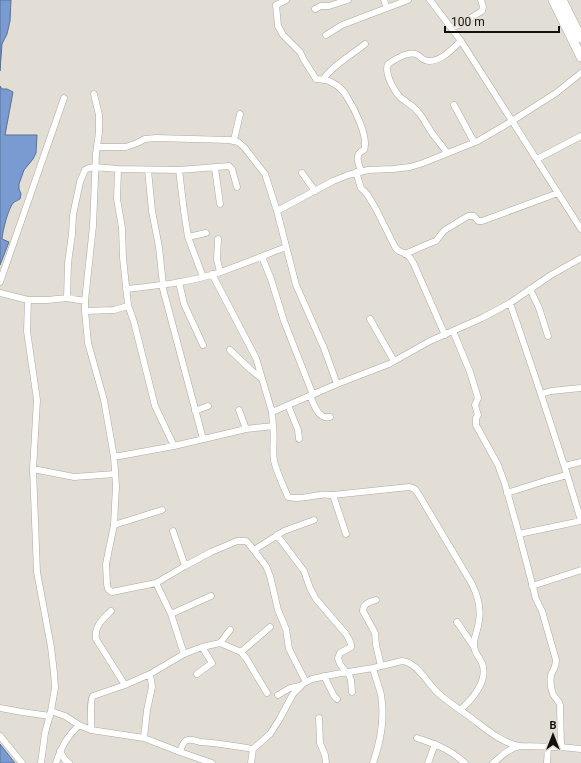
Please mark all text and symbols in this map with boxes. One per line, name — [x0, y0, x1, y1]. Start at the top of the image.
scale bar — [445, 8, 559, 34]
text: 100 m — [451, 15, 485, 29]
north arrow — [533, 715, 573, 755]
text: B — [549, 719, 557, 732]

